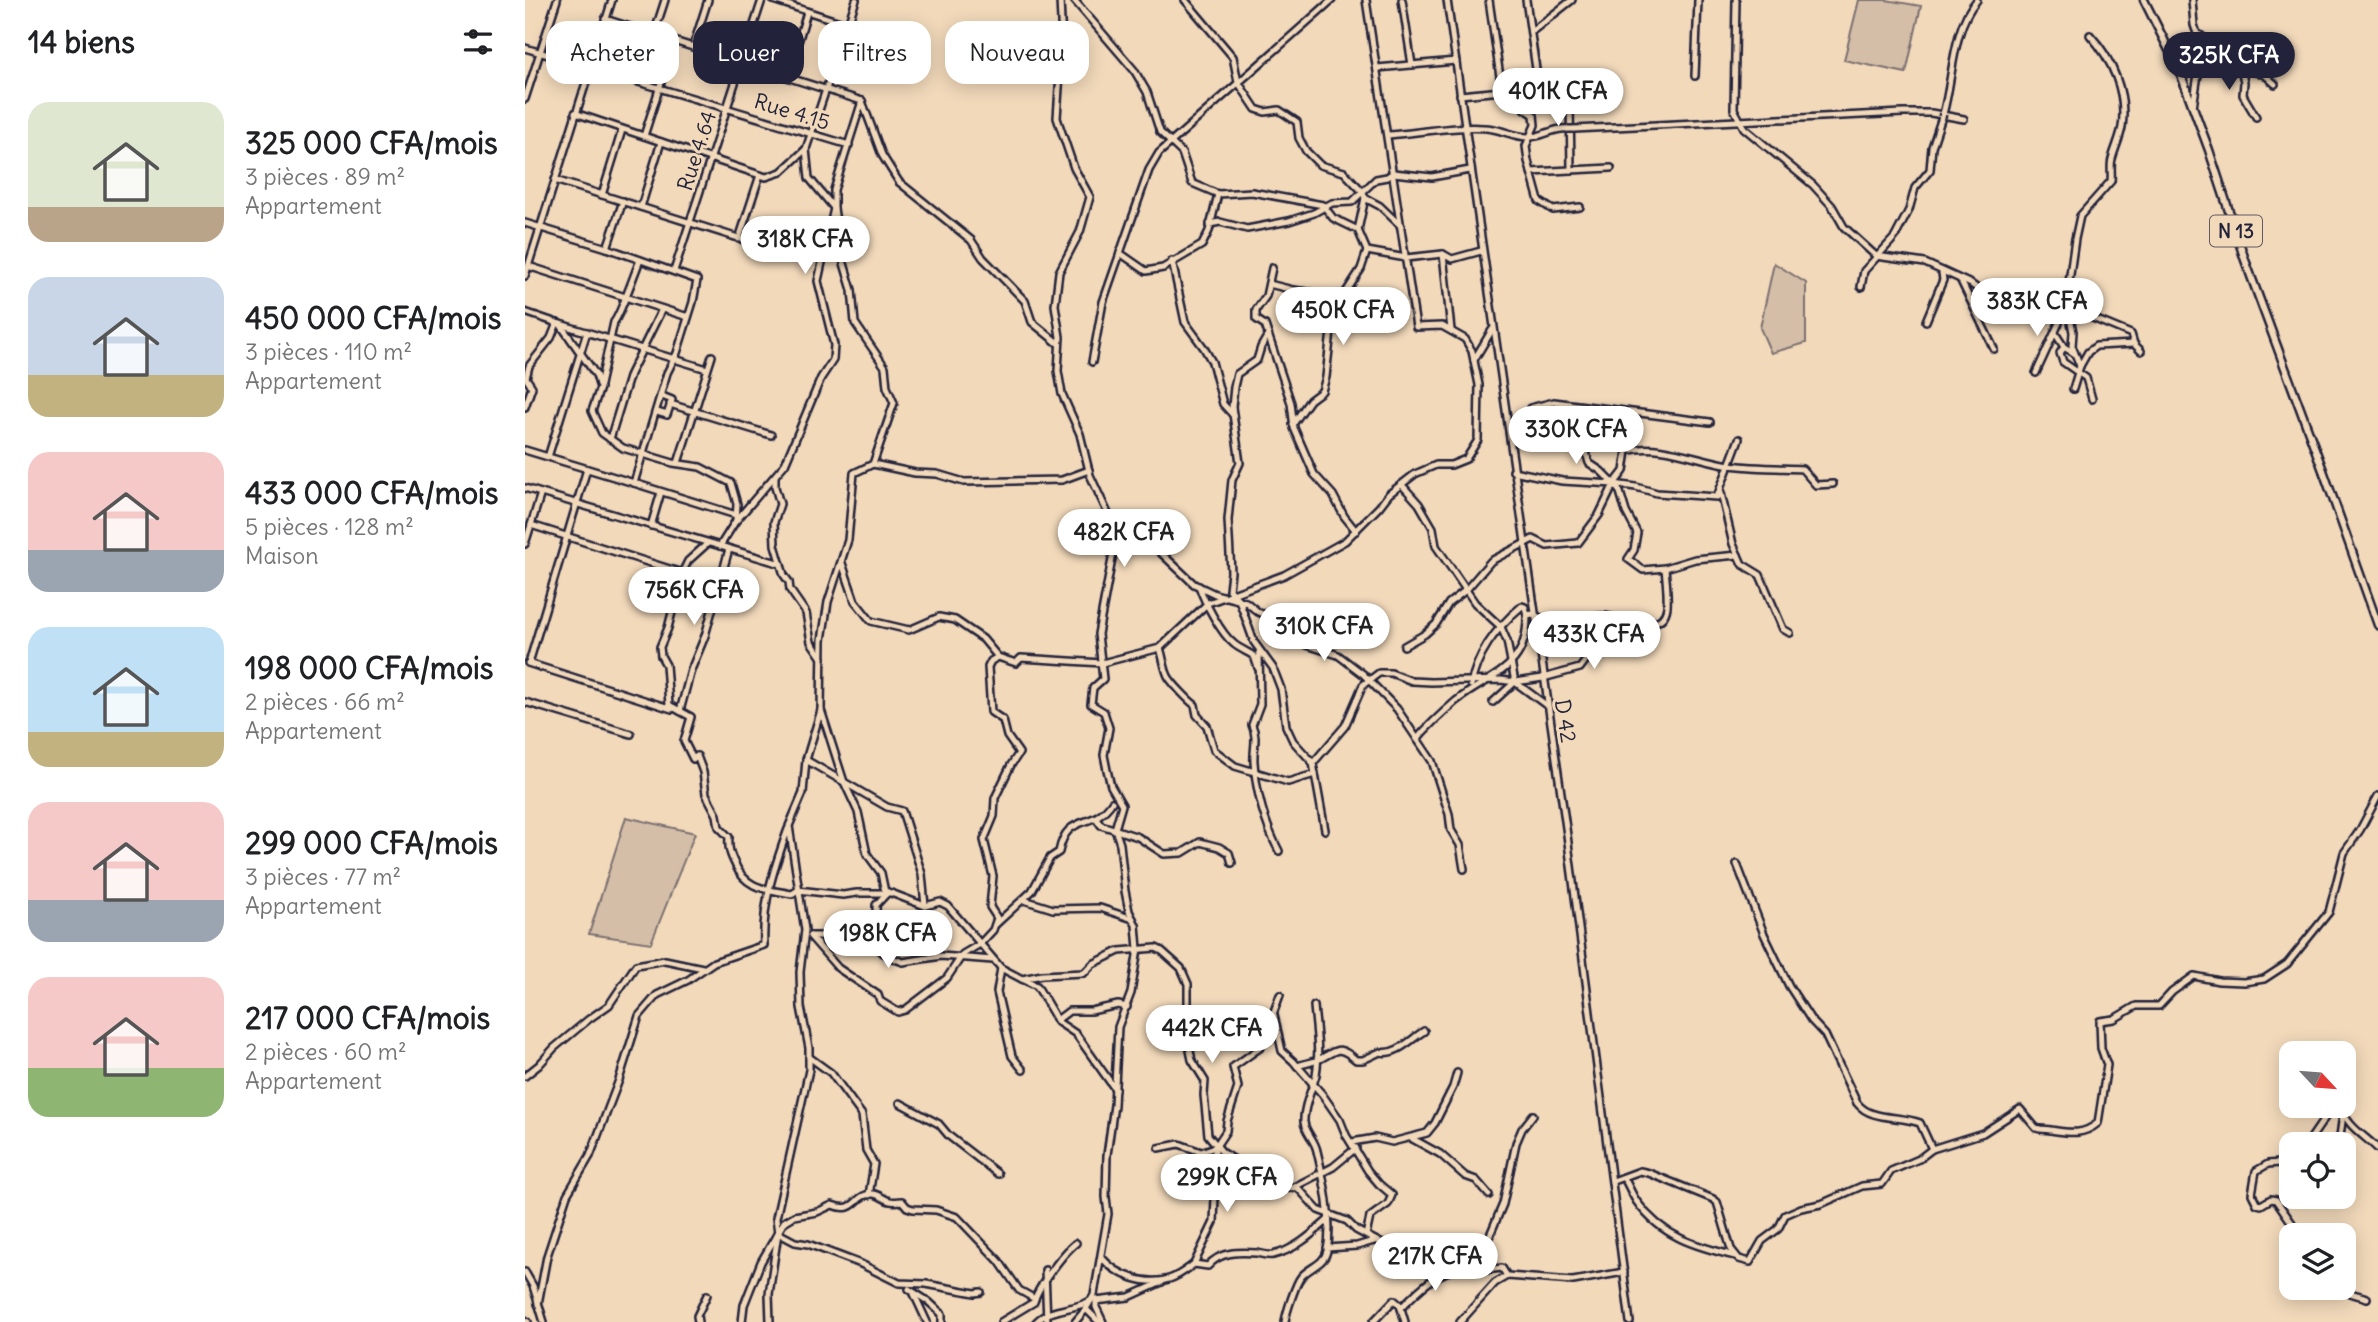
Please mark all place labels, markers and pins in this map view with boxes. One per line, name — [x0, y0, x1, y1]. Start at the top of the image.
pin: 325K CFA — [2157, 32, 2301, 92]
pin: 401K CFA — [1486, 68, 1630, 128]
pin: 318K CFA — [733, 216, 877, 276]
pin: 383K CFA — [1965, 278, 2109, 338]
pin: 450K CFA — [1271, 288, 1415, 347]
pin: 330K CFA — [1504, 406, 1648, 466]
pin: 482K CFA — [1052, 510, 1196, 569]
pin: 756K CFA — [622, 568, 766, 627]
pin: 310K CFA — [1252, 604, 1396, 663]
pin: 433K CFA — [1522, 612, 1666, 671]
pin: 198K CFA — [816, 911, 960, 970]
pin: 442K CFA — [1140, 1006, 1284, 1065]
pin: 299K CFA — [1155, 1154, 1299, 1214]
pin: 217K CFA — [1363, 1234, 1507, 1293]

